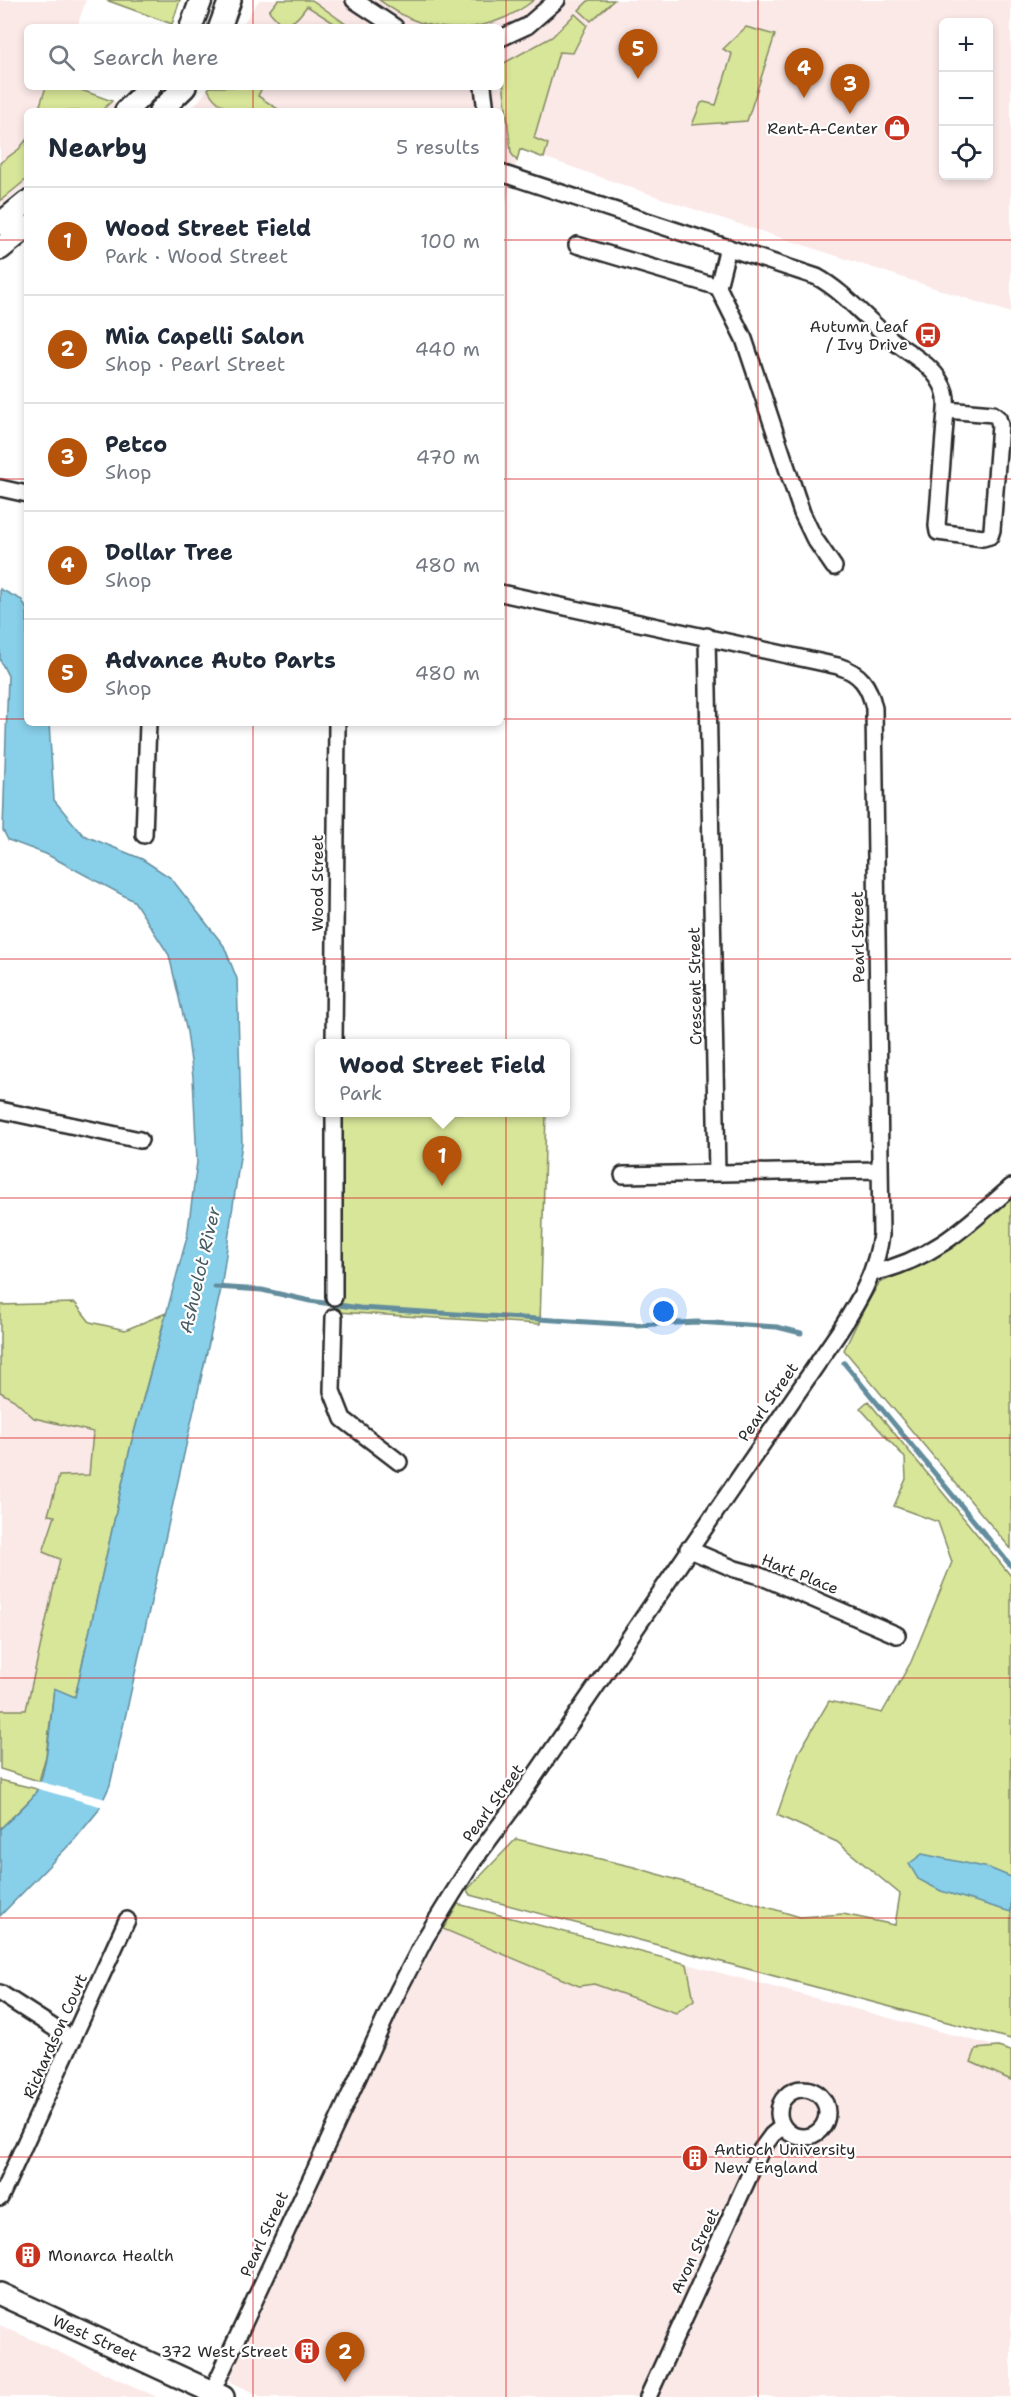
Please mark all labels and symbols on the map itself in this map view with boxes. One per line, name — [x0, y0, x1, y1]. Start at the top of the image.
pin: 5 — [618, 29, 658, 79]
pin: 4 — [784, 48, 824, 98]
pin: 3 — [830, 64, 870, 114]
shop icon: Rent-A-Center — [882, 113, 912, 143]
place label: Rent-A-Center — [767, 118, 878, 139]
place label: Autumn Leaf / Ivy Drive — [809, 316, 909, 355]
bus stop icon: Autumn Leaf / Ivy Drive — [913, 320, 943, 350]
street label: Wood Street — [307, 835, 328, 931]
street label: Pearl Street — [847, 891, 869, 983]
street label: Crescent Street — [683, 927, 707, 1045]
pin: 1 — [422, 1136, 462, 1186]
water label: Ashuelot River — [174, 1204, 226, 1336]
your location — [649, 1297, 678, 1326]
street label: Pearl Street — [733, 1358, 803, 1446]
street label: Hart Place — [758, 1549, 842, 1599]
street label: Pearl Street — [458, 1760, 528, 1846]
street label: Richardson Court — [18, 1970, 92, 2102]
place label: Antioch University New England — [714, 2139, 855, 2178]
building icon: Antioch University New England — [680, 2143, 710, 2173]
street label: Pearl Street — [235, 2188, 293, 2280]
street label: Avon Street — [666, 2205, 724, 2297]
building icon: Monarca Health — [13, 2240, 43, 2270]
place label: Monarca Health — [48, 2245, 174, 2266]
street label: West Street — [49, 2310, 141, 2366]
pin: 2 — [326, 2332, 364, 2382]
building icon: 372 West Street — [292, 2336, 322, 2366]
place label: 372 West Street — [161, 2341, 288, 2362]

